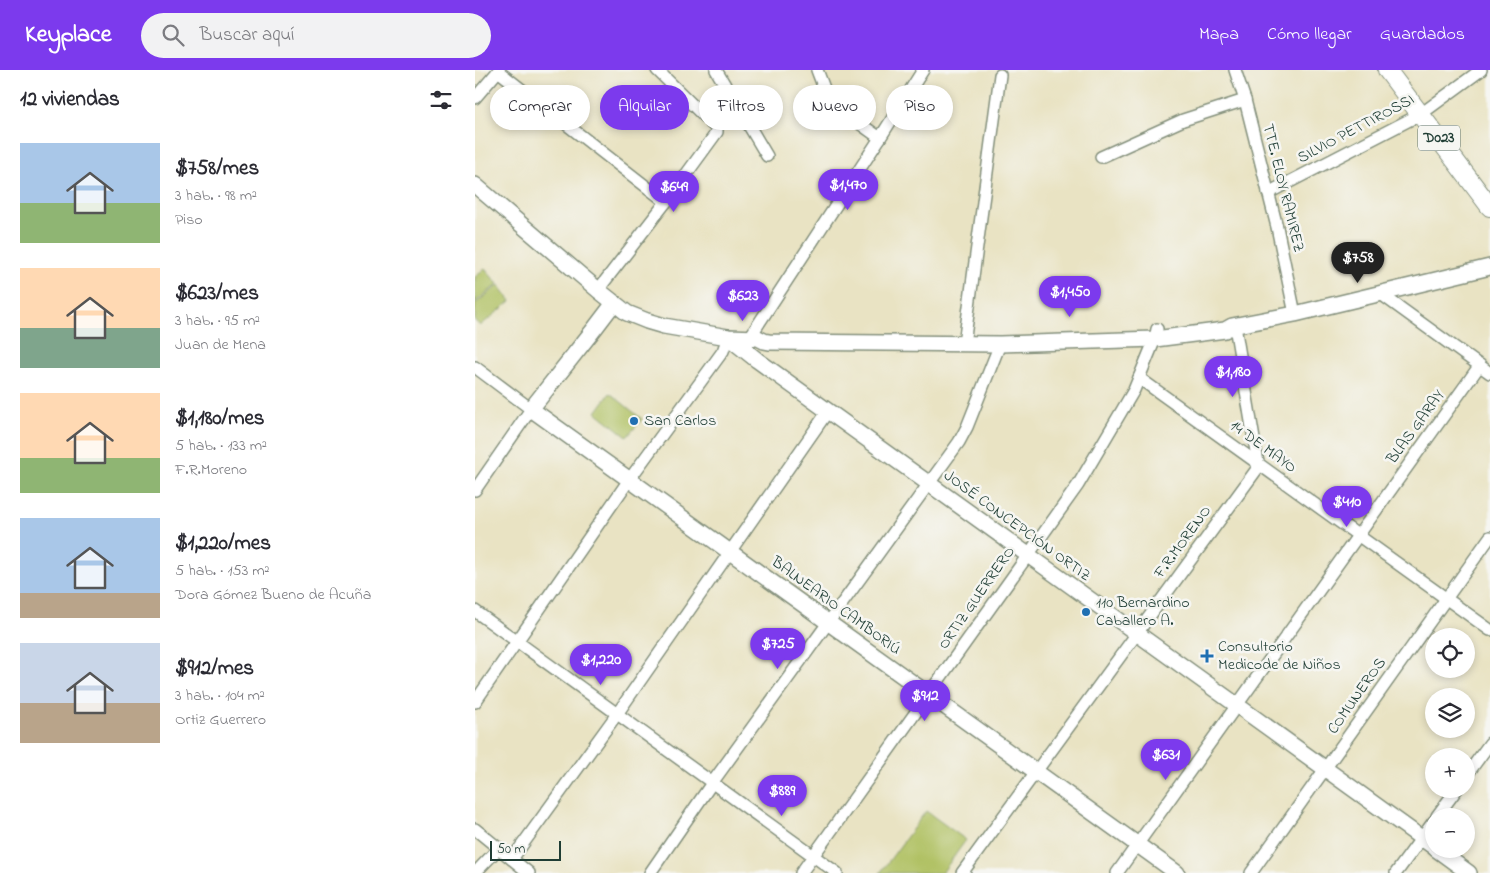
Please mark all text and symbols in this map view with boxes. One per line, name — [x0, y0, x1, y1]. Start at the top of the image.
search box — [141, 13, 491, 58]
text: Keyplace — [25, 18, 111, 53]
icon: search — [159, 21, 187, 49]
text: Buscar aquí — [199, 22, 295, 49]
text: Mapa — [1199, 22, 1239, 48]
text: Cómo llegar — [1267, 22, 1352, 48]
text: Guardados — [1380, 22, 1465, 48]
text: 12 viviendas — [20, 85, 120, 115]
chip: Comprar — [490, 85, 590, 130]
chip: Alquilar — [600, 85, 689, 130]
chip: Filtros — [699, 85, 783, 130]
chip: Nuevo — [793, 85, 876, 130]
chip: Piso — [886, 85, 953, 130]
icon: filters — [427, 86, 455, 114]
street label: SILVIO PETTIROSSI — [1293, 88, 1419, 170]
street label: TTE. ELOY RAMIREZ — [1255, 121, 1311, 255]
road number: D023 — [1418, 126, 1460, 150]
text: $758/mes — [175, 154, 259, 184]
icon: home — [60, 163, 120, 223]
pin: $1,470 — [807, 168, 889, 211]
pin: $649 — [644, 170, 704, 213]
text: $1,470 — [829, 173, 867, 197]
text: $649 — [660, 175, 688, 199]
text: 3 hab. · 98 m² — [175, 184, 257, 208]
text: Piso — [175, 208, 203, 232]
pin: $758 — [1328, 242, 1388, 284]
text: $758 — [1342, 246, 1374, 270]
pin: $1,450 — [1029, 276, 1111, 318]
text: $623/mes — [175, 279, 259, 309]
pin: $623 — [713, 280, 773, 322]
text: $1,450 — [1050, 280, 1090, 304]
text: $623 — [727, 284, 759, 308]
icon: home — [60, 288, 120, 348]
text: 3 hab. · 95 m² — [175, 309, 260, 333]
text: Juan de Mena — [175, 333, 266, 357]
pin: $1,180 — [1192, 356, 1274, 398]
text: $1,180 — [1215, 360, 1251, 384]
street label: BLAS GARAY — [1380, 384, 1452, 470]
text: $1,180/mes — [175, 404, 265, 434]
place label: San Carlos — [644, 409, 716, 433]
icon: home — [60, 413, 120, 473]
marker: San Carlos — [628, 415, 640, 427]
street label: 14 DE MAYO — [1225, 415, 1301, 479]
text: 5 hab. · 133 m² — [175, 434, 267, 458]
text: F.R.Moreno — [175, 458, 247, 482]
street label: JOSÉ CONCEPCIÓN ORTIZ — [938, 464, 1096, 588]
pin: $410 — [1317, 486, 1377, 528]
text: $410 — [1333, 490, 1361, 514]
street label: F.R.MORENO — [1148, 501, 1218, 584]
text: $1,220/mes — [175, 529, 271, 559]
icon: home — [60, 538, 120, 598]
street label: ORTIZ GUERRERO — [932, 541, 1022, 655]
street label: BALNEARIO CAMBORIÚ — [765, 550, 906, 661]
text: 5 hab. · 153 m² — [175, 559, 270, 583]
text: Dora Gómez Bueno de Acuña — [175, 583, 371, 607]
place label: 110 Bernardino Caballero A. — [1096, 591, 1190, 633]
marker: 110 Bernardino Caballero A. — [1080, 606, 1092, 618]
pin: $725 — [748, 628, 808, 670]
map controls — [1425, 628, 1475, 858]
button: locate — [1425, 628, 1475, 678]
text: $725 — [761, 632, 795, 656]
place label: Consultorio Medicode de Niños — [1218, 635, 1341, 677]
pin: $1,220 — [560, 644, 642, 686]
text: $1,220 — [581, 648, 621, 672]
marker: Consultorio Medicode de Niños — [1200, 649, 1214, 663]
street label: COMUNEROS — [1322, 653, 1392, 739]
text: $912/mes — [175, 654, 254, 684]
icon: home — [60, 663, 120, 723]
pin: $912 — [895, 680, 955, 722]
text: 3 hab. · 104 m² — [175, 684, 265, 708]
text: $912 — [911, 684, 939, 708]
button: layers — [1425, 688, 1475, 738]
text: Ortiz Guerrero — [175, 708, 266, 732]
pin: $631 — [1136, 738, 1196, 781]
text: $631 — [1152, 743, 1180, 767]
button: + — [1425, 748, 1475, 798]
pin: $889 — [752, 774, 812, 817]
text: $889 — [769, 779, 795, 803]
button: − — [1425, 808, 1475, 858]
scale bar — [490, 838, 561, 861]
text: 50 m — [497, 839, 525, 860]

